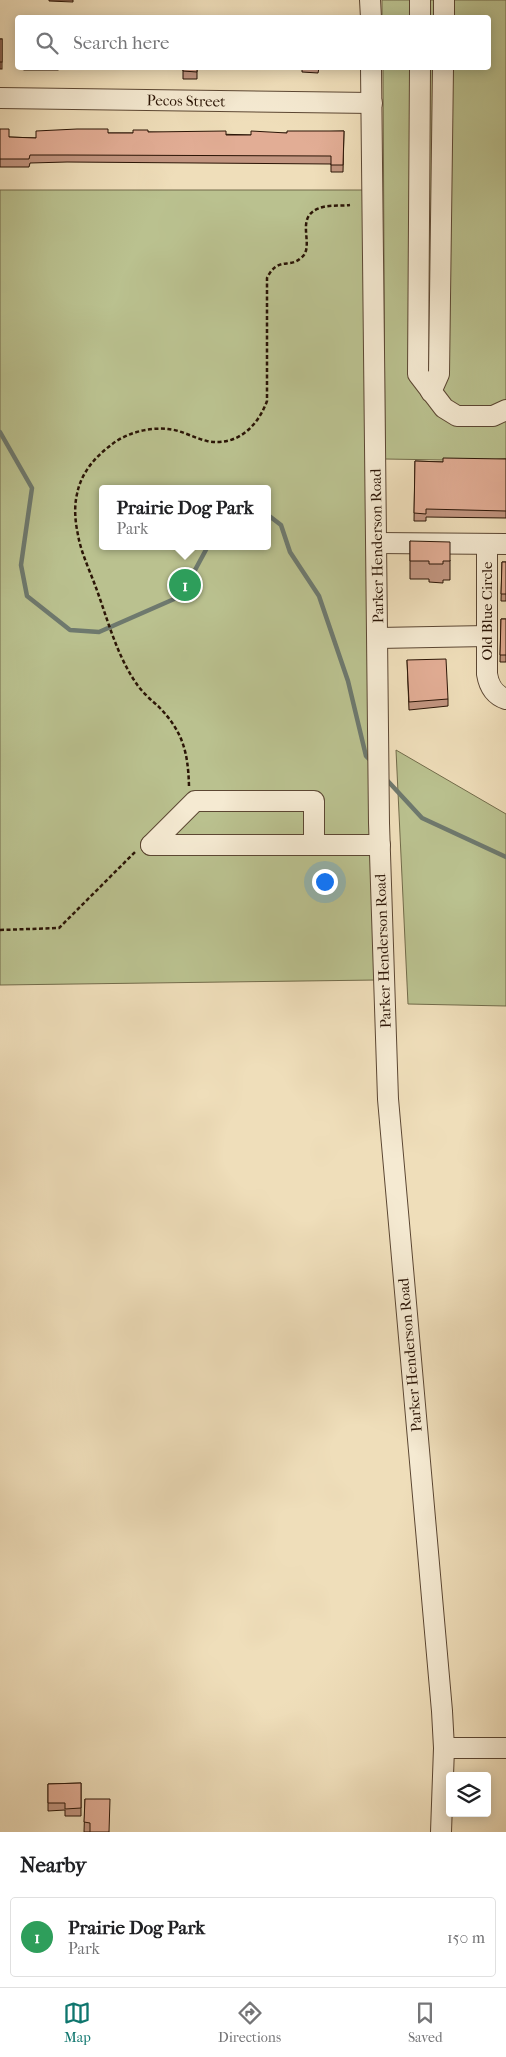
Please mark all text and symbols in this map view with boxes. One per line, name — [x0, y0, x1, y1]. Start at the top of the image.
search box — [15, 15, 491, 70]
icon: search — [33, 29, 61, 57]
text: Search here — [73, 32, 169, 54]
street label: Pecos Street — [146, 91, 226, 111]
street label: Parker Henderson Road — [367, 468, 387, 623]
popup — [99, 485, 271, 550]
text: Prairie Dog Park — [116, 497, 254, 519]
text: Park — [116, 519, 148, 538]
street label: Old Blue Circle — [478, 561, 496, 660]
pin: 1 — [169, 566, 201, 604]
your location — [312, 869, 338, 895]
street label: Parker Henderson Road — [371, 873, 395, 1029]
street label: Parker Henderson Road — [394, 1276, 426, 1433]
map controls — [446, 1772, 491, 1817]
button: layers — [446, 1772, 491, 1817]
text: Nearby — [20, 1853, 86, 1877]
text: Prairie Dog Park — [68, 1917, 205, 1939]
text: 1 — [34, 1928, 40, 1947]
text: 150 m — [447, 1928, 485, 1947]
text: Park — [68, 1939, 100, 1958]
tab: Map — [63, 1999, 91, 2046]
tab: Directions — [218, 1999, 281, 2046]
tab: Saved — [408, 1999, 443, 2046]

